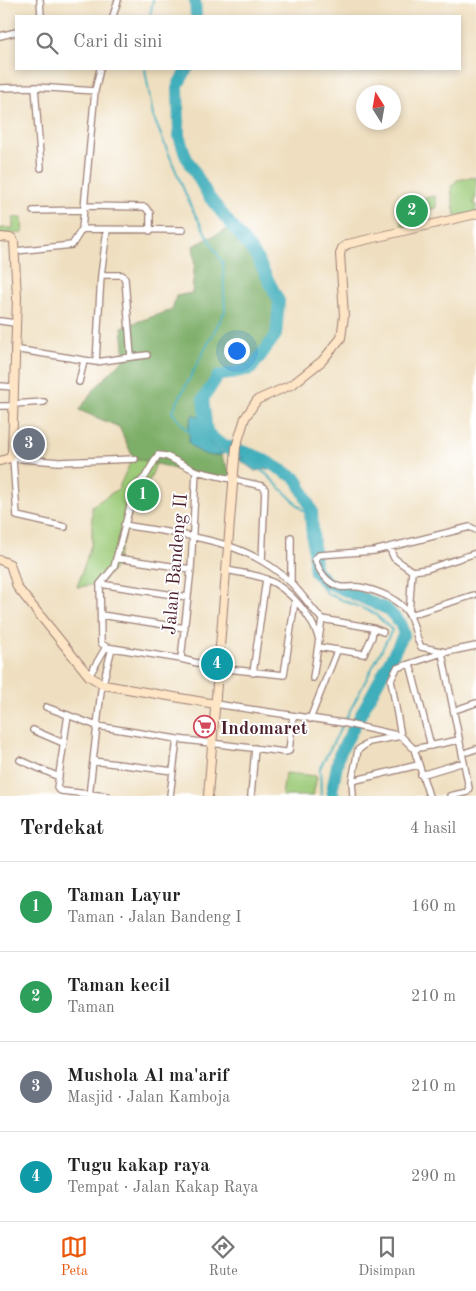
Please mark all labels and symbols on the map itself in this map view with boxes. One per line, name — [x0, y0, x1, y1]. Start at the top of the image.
north arrow — [356, 85, 401, 130]
pin: 2 — [396, 192, 428, 230]
your location — [224, 338, 250, 364]
pin: 3 — [13, 425, 45, 463]
pin: 1 — [127, 476, 159, 514]
street label: Jalan Bandeng II — [161, 493, 192, 636]
pin: 4 — [201, 645, 233, 683]
supermarket icon: Indomaret — [192, 715, 216, 739]
place label: Indomaret — [220, 720, 308, 739]

